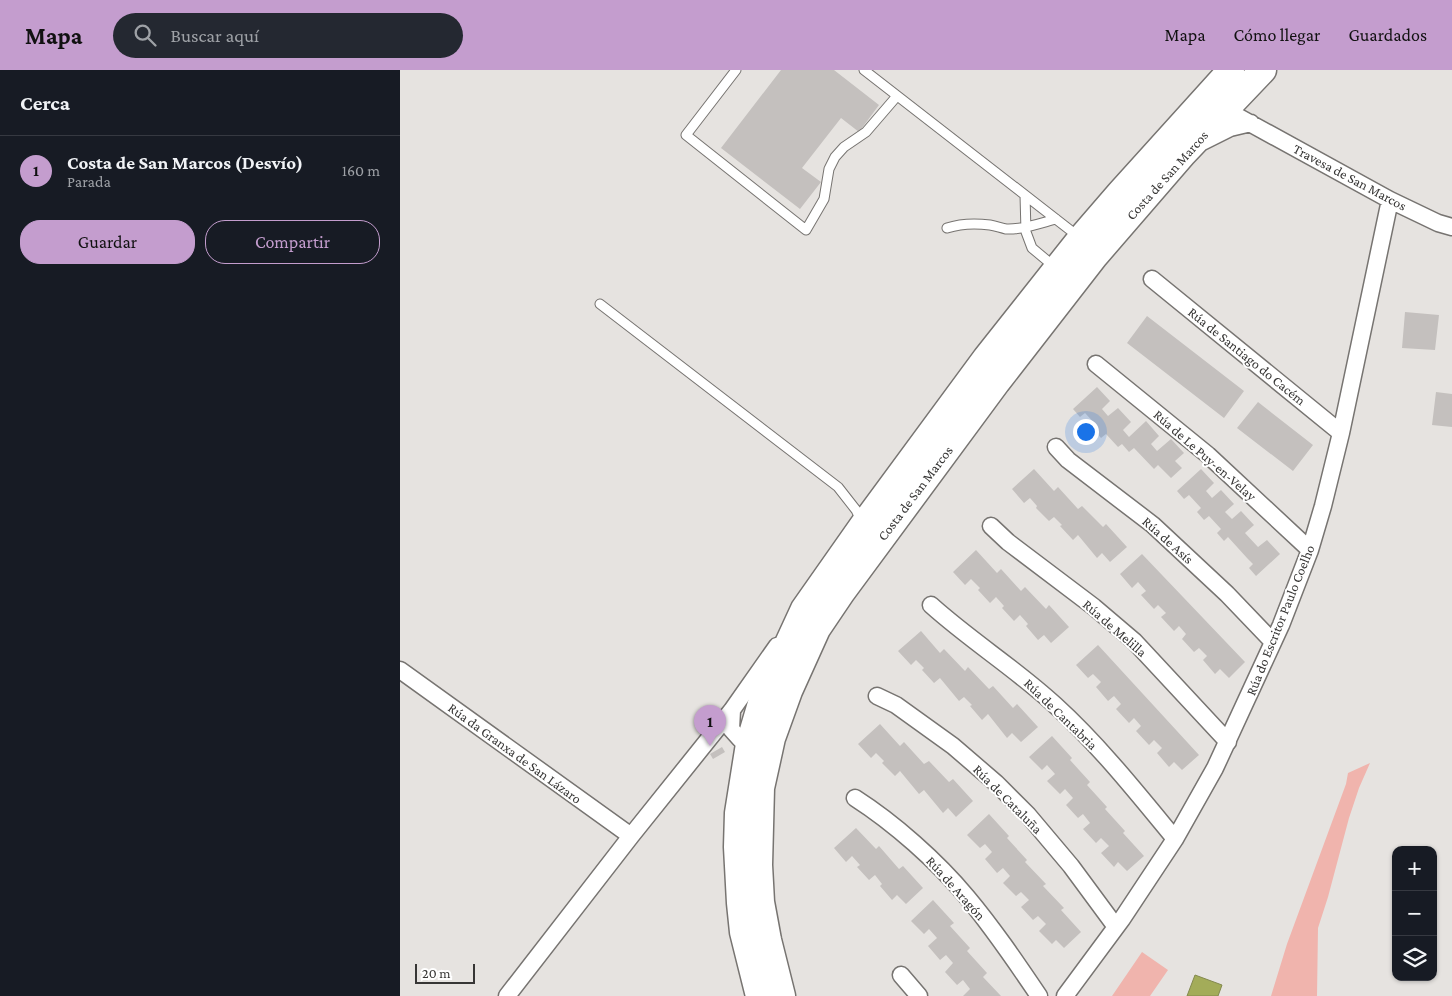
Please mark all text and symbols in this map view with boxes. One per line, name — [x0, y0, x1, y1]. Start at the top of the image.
search box — [113, 13, 463, 58]
icon: search — [131, 21, 159, 49]
text: Mapa — [25, 22, 83, 49]
text: Buscar aquí — [171, 25, 259, 46]
text: Mapa — [1164, 25, 1205, 45]
text: Cómo llegar — [1233, 25, 1320, 45]
text: Guardados — [1348, 25, 1427, 45]
text: Cerca — [20, 91, 70, 115]
street label: Costa de San Marcos — [1123, 127, 1211, 223]
street label: Travesa de San Marcos — [1291, 140, 1409, 214]
text: Costa de San Marcos (Desvío) — [67, 152, 303, 173]
text: 1 — [33, 162, 39, 179]
text: 160 m — [342, 162, 380, 179]
text: Parada — [67, 173, 111, 190]
button: Guardar — [20, 220, 195, 264]
button: Compartir — [205, 220, 380, 264]
street label: Rúa de Santiago do Cacém — [1185, 304, 1309, 408]
street label: Rúa de Le Puy-en-Velay — [1150, 406, 1260, 504]
your location — [1073, 419, 1099, 445]
street label: Costa de San Marcos — [874, 442, 956, 544]
street label: Rúa de Asís — [1139, 513, 1197, 567]
street label: Rúa do Escritor Paulo Coelho — [1242, 542, 1318, 698]
street label: Rúa de Melilla — [1080, 596, 1151, 660]
street label: Rúa de Cantabria — [1021, 675, 1101, 753]
street label: Rúa da Granxa de San Lázaro — [445, 699, 585, 807]
pin: 1 — [694, 705, 726, 746]
street label: Rúa de Cataluña — [970, 761, 1046, 837]
map controls — [1392, 846, 1437, 981]
button: + — [1392, 846, 1437, 891]
street label: Rúa de Aragón — [923, 853, 989, 924]
button: − — [1392, 891, 1437, 936]
button: layers — [1392, 936, 1437, 981]
scale bar — [415, 961, 475, 984]
text: 20 m — [422, 965, 450, 981]

